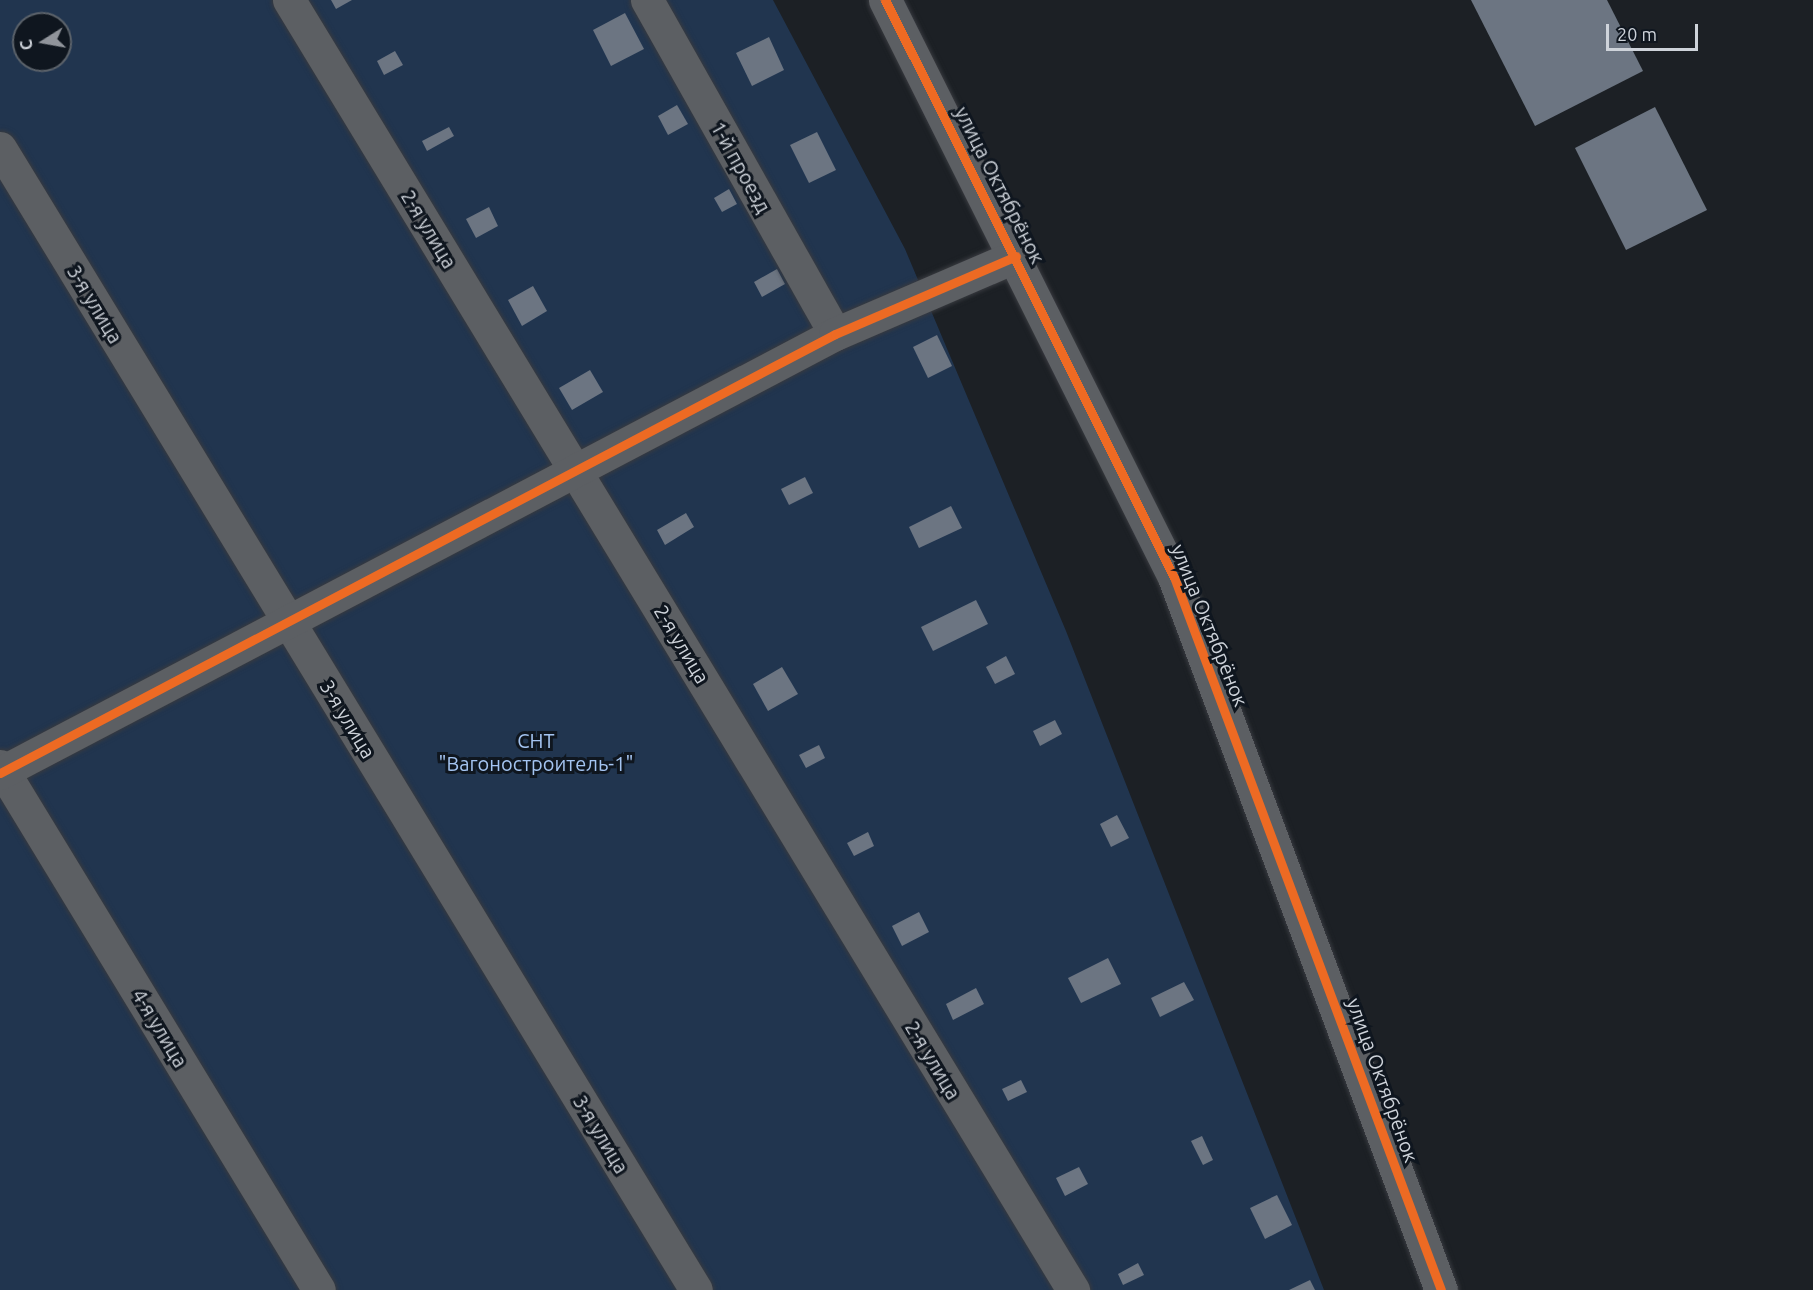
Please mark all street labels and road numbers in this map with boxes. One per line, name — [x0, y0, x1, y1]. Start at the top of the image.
street label: улица Октябрёнок — [950, 103, 1050, 267]
street label: 1-й проезд — [706, 117, 776, 217]
street label: 2-я улица — [396, 185, 462, 273]
street label: 3-я улица — [62, 260, 128, 348]
street label: улица Октябрёнок — [1166, 540, 1254, 710]
street label: 2-я улица — [649, 600, 715, 688]
street label: 3-я улица — [315, 675, 381, 763]
street label: 4-я улица — [127, 984, 193, 1072]
street label: улица Октябрёнок — [1342, 995, 1424, 1165]
street label: 2-я улица — [900, 1016, 966, 1104]
street label: 3-я улица — [568, 1090, 634, 1178]

